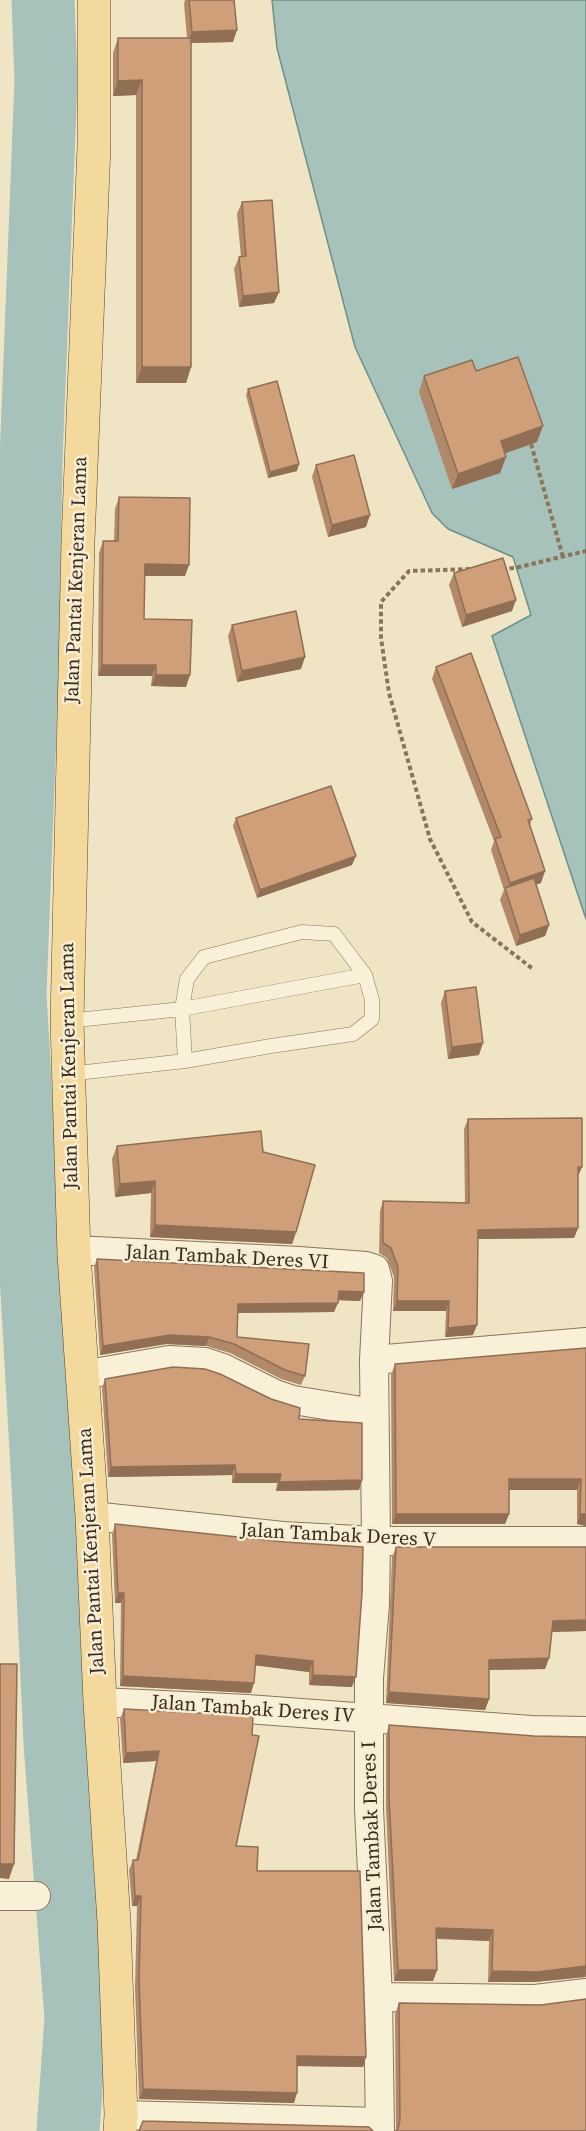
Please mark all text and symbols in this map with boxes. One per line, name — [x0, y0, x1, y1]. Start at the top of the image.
street label: Jalan Pantai Kenjeran Lama — [61, 456, 93, 704]
street label: Jalan Pantai Kenjeran Lama — [56, 942, 84, 1190]
street label: Jalan Tambak Deres VI — [125, 1241, 329, 1275]
street label: Jalan Pantai Kenjeran Lama — [74, 1427, 110, 1675]
street label: Jalan Tambak Deres V — [239, 1519, 437, 1553]
street label: Jalan Tambak Deres IV — [151, 1691, 355, 1729]
street label: Jalan Tambak Deres I — [358, 1741, 388, 1931]

